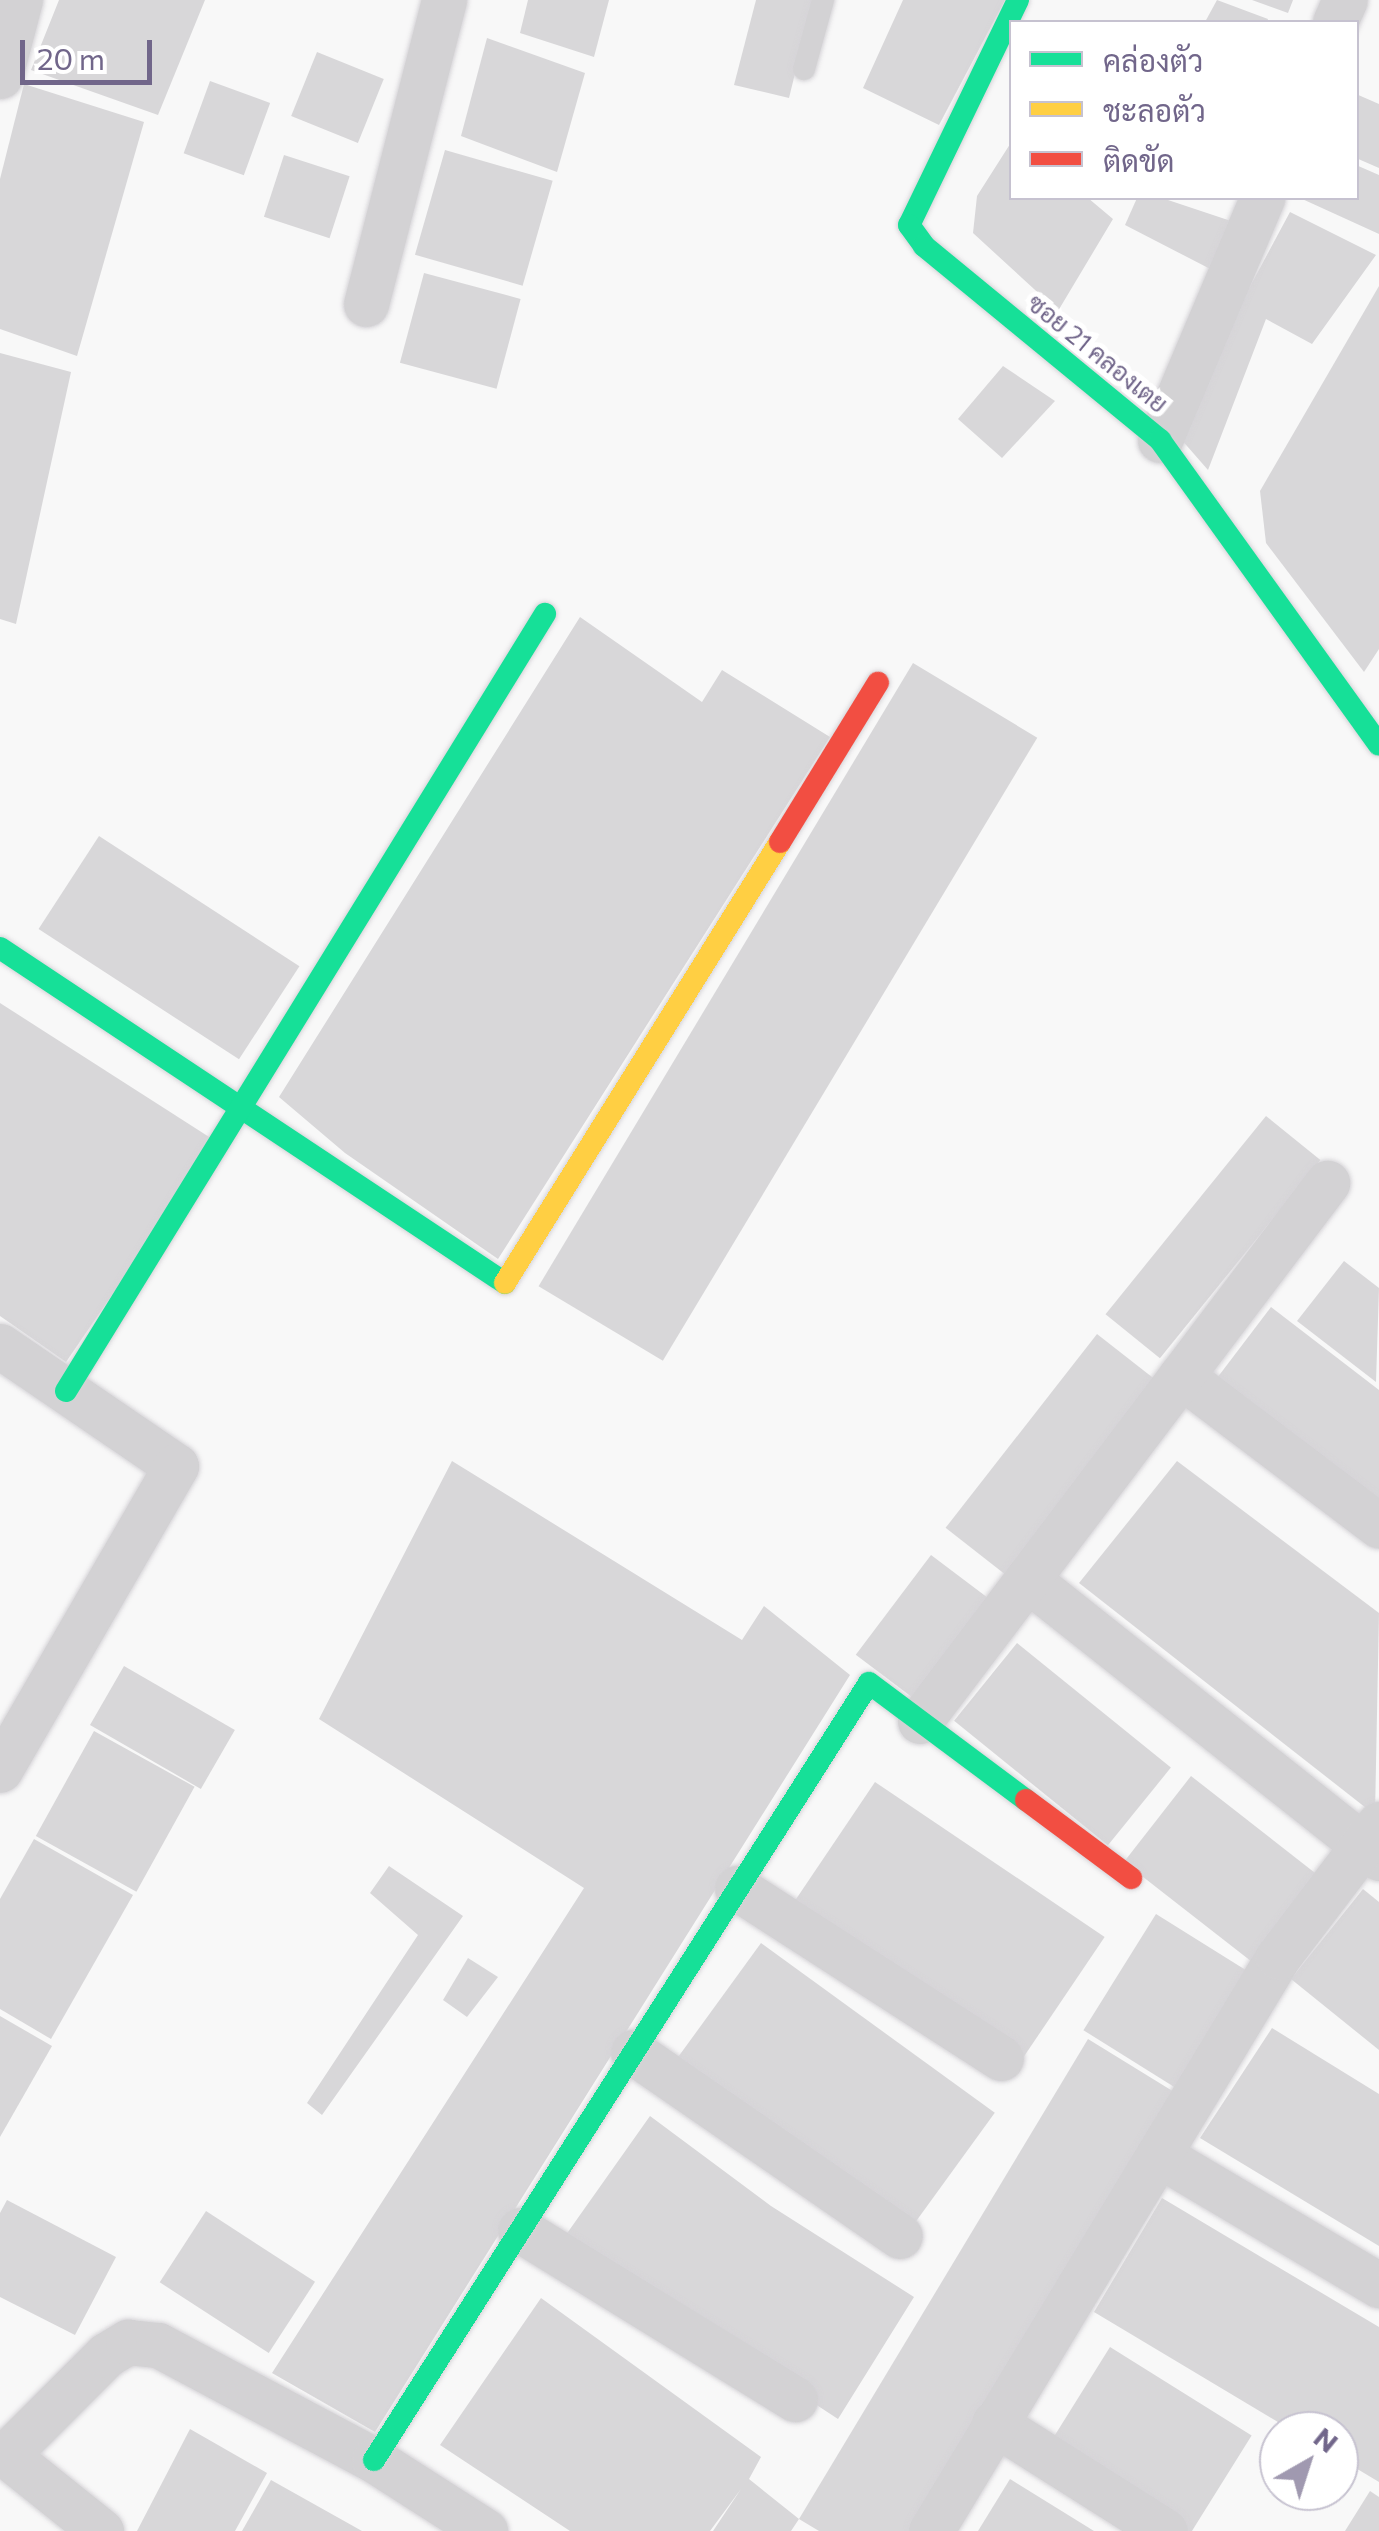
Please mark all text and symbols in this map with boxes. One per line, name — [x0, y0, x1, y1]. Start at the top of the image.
scale bar — [25, 20, 158, 82]
legend — [1009, 20, 1359, 200]
text: 20 m — [37, 39, 105, 76]
text: คล่องตัว — [1103, 41, 1203, 78]
text: ชะลอตัว — [1103, 91, 1206, 128]
text: ติดขัด — [1103, 141, 1175, 178]
street label: ซอย 21 คลองเตย — [1022, 287, 1174, 419]
north arrow — [1259, 2411, 1359, 2511]
text: N — [1308, 2419, 1345, 2459]

